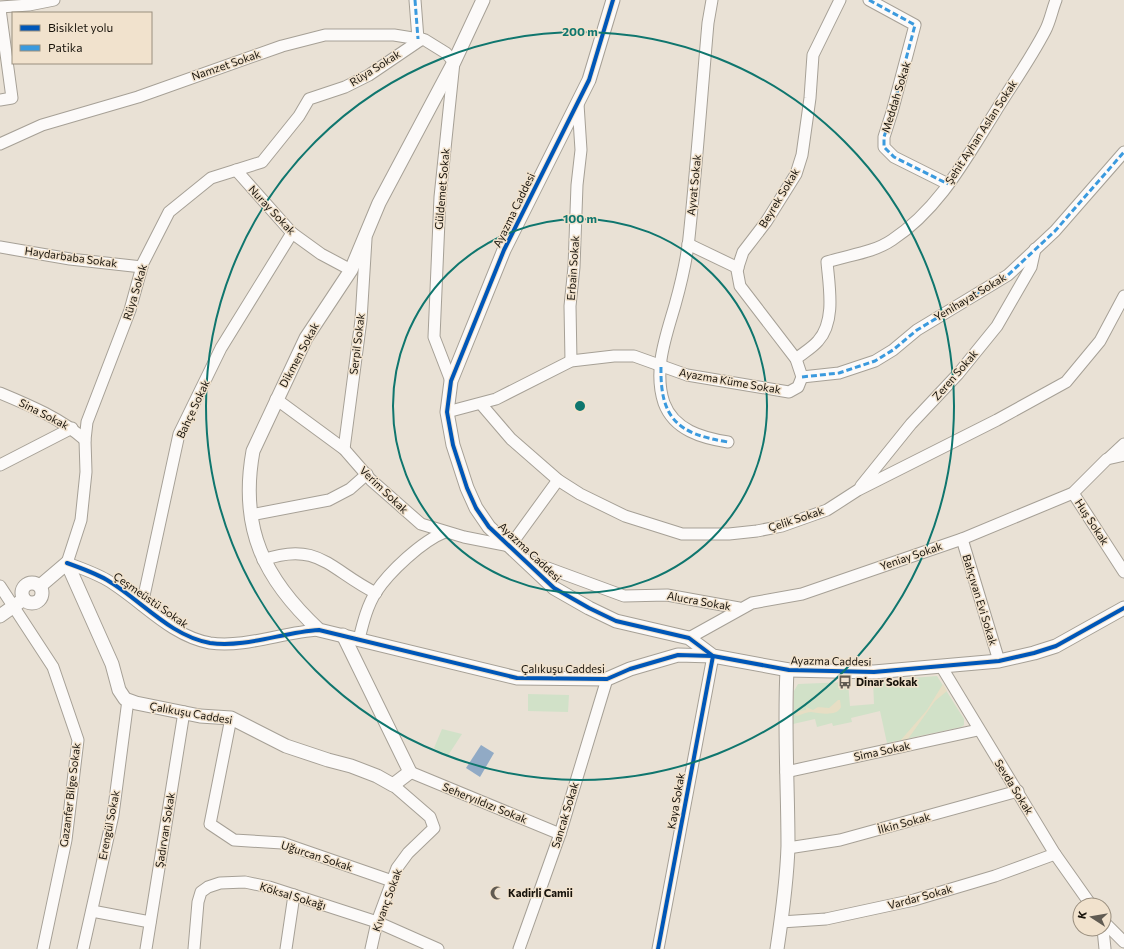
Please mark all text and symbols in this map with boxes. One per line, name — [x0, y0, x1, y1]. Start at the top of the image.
legend — [12, 12, 152, 64]
text: Bisiklet yolu — [48, 20, 113, 34]
text: 200 m — [562, 24, 598, 38]
text: Patika — [48, 40, 83, 54]
street label: Namzet Sokak — [190, 47, 262, 82]
street label: Rüya Sokak — [347, 47, 403, 88]
street label: Meddah Sokak — [879, 60, 913, 134]
street label: Şehit Ayhan Aslan Sokak — [942, 77, 1019, 186]
street label: Güldemet Sokak — [431, 148, 452, 230]
street label: Ayvat Sokak — [684, 154, 703, 216]
street label: Beyrek Sokak — [756, 166, 801, 230]
street label: Ayazma Caddesi — [490, 170, 537, 249]
street label: Nuray Sokak — [246, 182, 299, 237]
text: 100 m — [563, 211, 597, 225]
street label: Erbain Sokak — [564, 235, 581, 301]
street label: Haydarbaba Sokak — [24, 244, 118, 269]
street label: Rüya Sokak — [120, 262, 149, 321]
street label: Yenihayat Sokak — [931, 270, 1008, 323]
street label: Serpil Sokak — [346, 313, 367, 375]
street label: Dikmen Sokak — [276, 320, 321, 389]
street label: Zeren Sokak — [929, 347, 980, 402]
street label: Ayazma Küme Sokak — [678, 365, 782, 396]
street label: Bahçe Sokak — [173, 377, 212, 440]
street label: Sina Sokak — [17, 395, 71, 432]
centre of rings — [573, 399, 587, 413]
street label: Verim Sokak — [357, 463, 411, 516]
street label: Huş Sokak — [1073, 496, 1112, 547]
street label: Çelik Sokak — [766, 503, 825, 534]
street label: Ayazma Caddesi — [496, 519, 565, 584]
street label: Yeniay Sokak — [878, 539, 944, 572]
street label: Bahçıvan Evi Sokak — [960, 553, 1001, 647]
street label: Çeşmeüstü Sokak — [111, 569, 191, 630]
street label: Alucra Sokak — [666, 588, 732, 613]
street label: Ayazma Caddesi — [790, 653, 872, 668]
street label: Çalıkuşu Caddesi — [521, 662, 605, 675]
bus stop icon: Dinar Sokak — [837, 674, 853, 690]
place label: Dinar Sokak — [856, 675, 918, 688]
street label: Çalıkuşu Caddesi — [149, 699, 234, 726]
street label: Sima Sokak — [852, 738, 911, 763]
street label: Gazanfer Bilge Sokak — [57, 742, 82, 848]
street label: Sevda Sokak — [992, 757, 1037, 817]
street label: Kaya Sokak — [664, 772, 687, 830]
street label: Seheryıldızı Sokak — [441, 780, 530, 825]
street label: Sancak Sokak — [548, 780, 581, 850]
street label: Erengül Sokak — [95, 789, 122, 861]
street label: Şadırvan Sokak — [152, 791, 177, 869]
street label: İlkin Sokak — [876, 808, 932, 836]
street label: Uğurcan Sokak — [280, 838, 355, 873]
street label: Kıvanç Sokak — [369, 867, 404, 933]
street label: Köksal Sokağı — [258, 879, 328, 912]
street label: Vardar Sokak — [886, 882, 954, 911]
mosque icon: Kadirli Camii — [489, 885, 505, 901]
place label: Kadirli Camii — [508, 886, 573, 899]
north arrow — [1072, 897, 1112, 937]
text: K — [1075, 909, 1089, 920]

